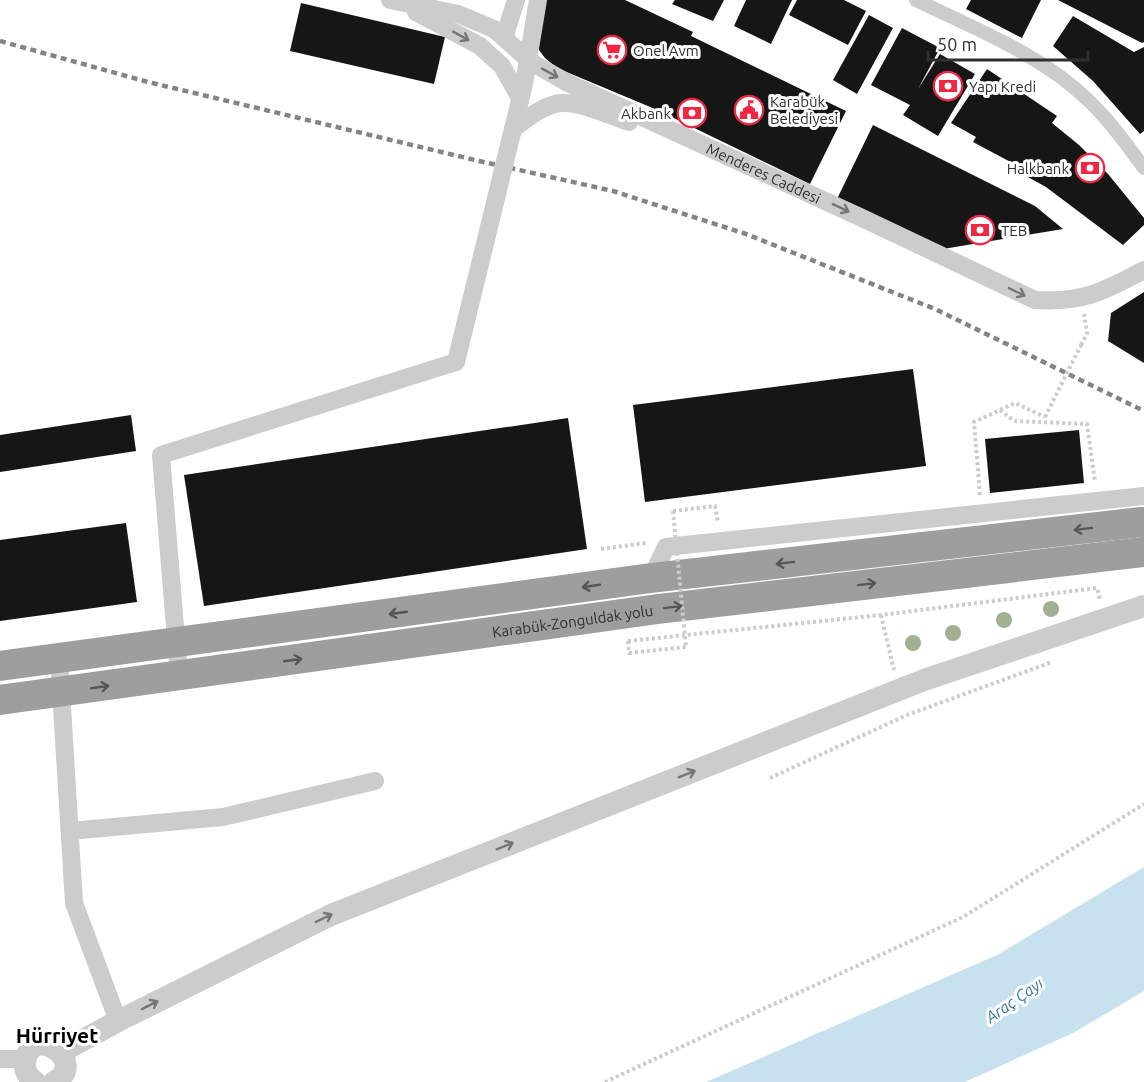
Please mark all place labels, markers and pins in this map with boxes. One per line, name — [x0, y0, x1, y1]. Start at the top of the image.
supermarket icon: Onel Avm — [596, 34, 628, 66]
place label: Onel Avm — [633, 42, 699, 59]
bank icon: Yapı Kredi — [932, 70, 964, 102]
place label: Yapı Kredi — [969, 78, 1036, 95]
place label: Karabük Belediyesi — [770, 93, 838, 127]
public building icon: Karabük Belediyesi — [733, 94, 765, 126]
bank icon: Akbank — [676, 97, 708, 129]
place label: Akbank — [621, 105, 671, 122]
bank icon: Halkbank — [1074, 152, 1106, 184]
place label: Halkbank — [1007, 160, 1069, 177]
bank icon: TEB — [964, 214, 996, 246]
place label: TEB — [1001, 222, 1027, 239]

